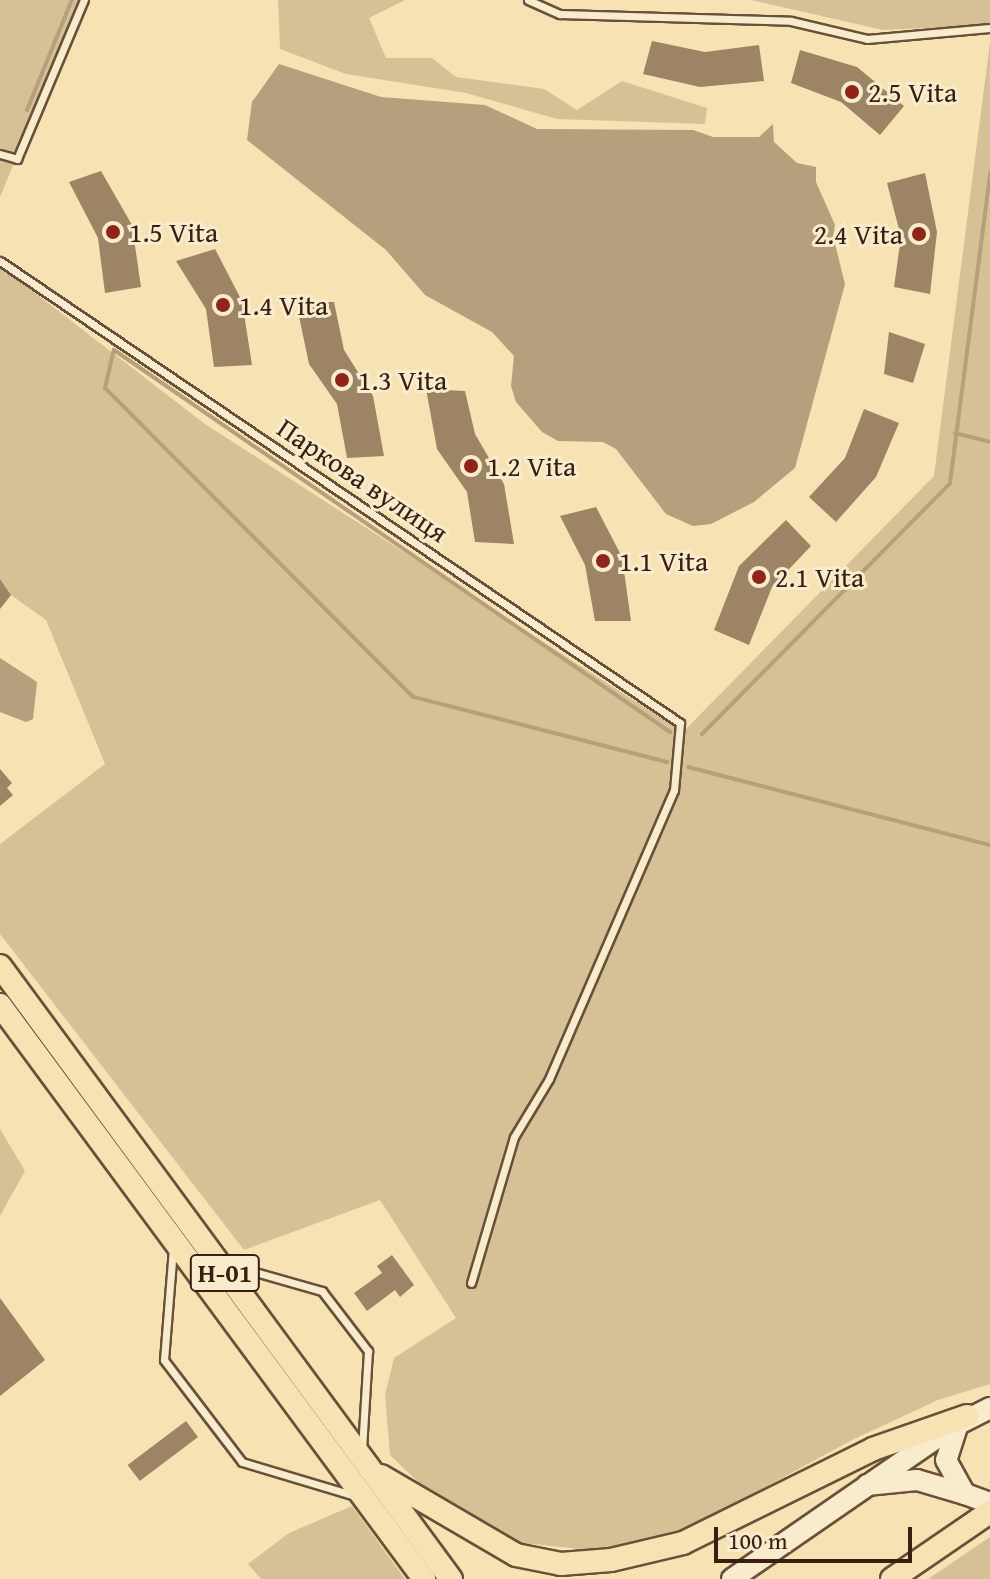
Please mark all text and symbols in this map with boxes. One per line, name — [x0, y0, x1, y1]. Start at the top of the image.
place label: 2.5 Vita — [868, 75, 957, 109]
marker: 2.5 Vita — [843, 83, 861, 101]
place label: 1.5 Vita — [129, 215, 218, 249]
place label: 2.4 Vita — [814, 217, 903, 251]
marker: 1.5 Vita — [104, 223, 122, 241]
marker: 2.4 Vita — [910, 225, 928, 243]
place label: 1.4 Vita — [239, 288, 328, 322]
marker: 1.4 Vita — [214, 296, 232, 314]
place label: 1.3 Vita — [358, 363, 447, 397]
marker: 1.3 Vita — [333, 371, 351, 389]
street label: Паркова вулиця — [271, 411, 455, 549]
place label: 1.2 Vita — [487, 449, 576, 483]
marker: 1.2 Vita — [462, 457, 480, 475]
place label: 1.1 Vita — [619, 544, 708, 578]
marker: 1.1 Vita — [594, 552, 612, 570]
place label: 2.1 Vita — [775, 560, 864, 594]
marker: 2.1 Vita — [750, 568, 768, 586]
road number: Н-01 — [189, 1251, 261, 1295]
scale bar — [718, 1511, 916, 1561]
text: 100 m — [728, 1523, 788, 1558]

